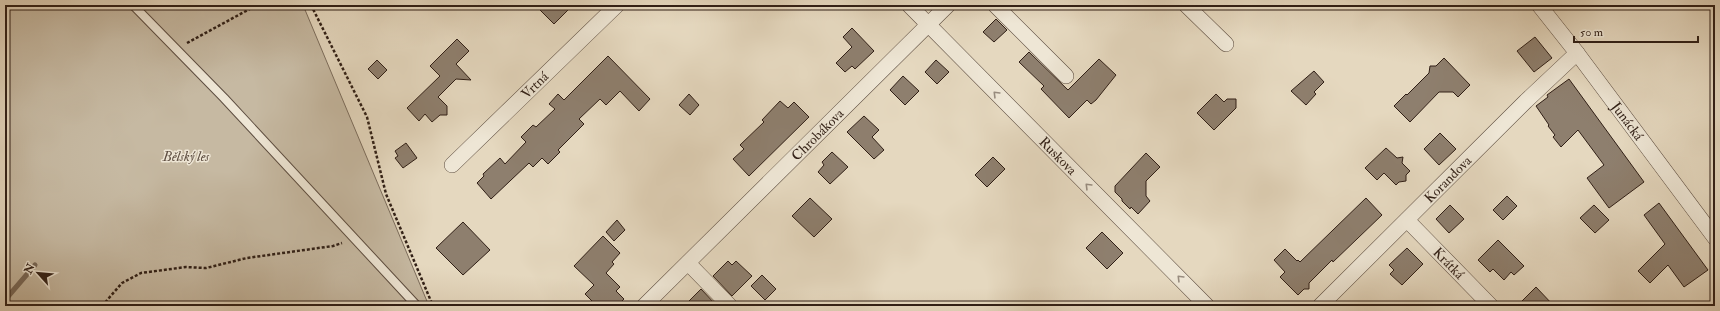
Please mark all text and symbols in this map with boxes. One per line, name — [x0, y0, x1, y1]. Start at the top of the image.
scale bar — [1574, 18, 1698, 44]
text: 50 m — [1580, 25, 1604, 40]
street label: Vrtná — [517, 68, 552, 102]
one-way arrow — [994, 91, 1001, 99]
street label: Junácká — [1607, 98, 1648, 144]
street label: Chrobákova — [788, 105, 847, 164]
street label: Ruskova — [1036, 133, 1081, 178]
park label: Bělský les — [162, 148, 210, 165]
street label: Korandova — [1420, 152, 1475, 206]
one-way arrow — [1085, 183, 1093, 191]
street label: Krátká — [1430, 244, 1468, 283]
north arrow — [18, 253, 58, 293]
text: N — [21, 260, 38, 277]
one-way arrow — [1177, 275, 1185, 283]

